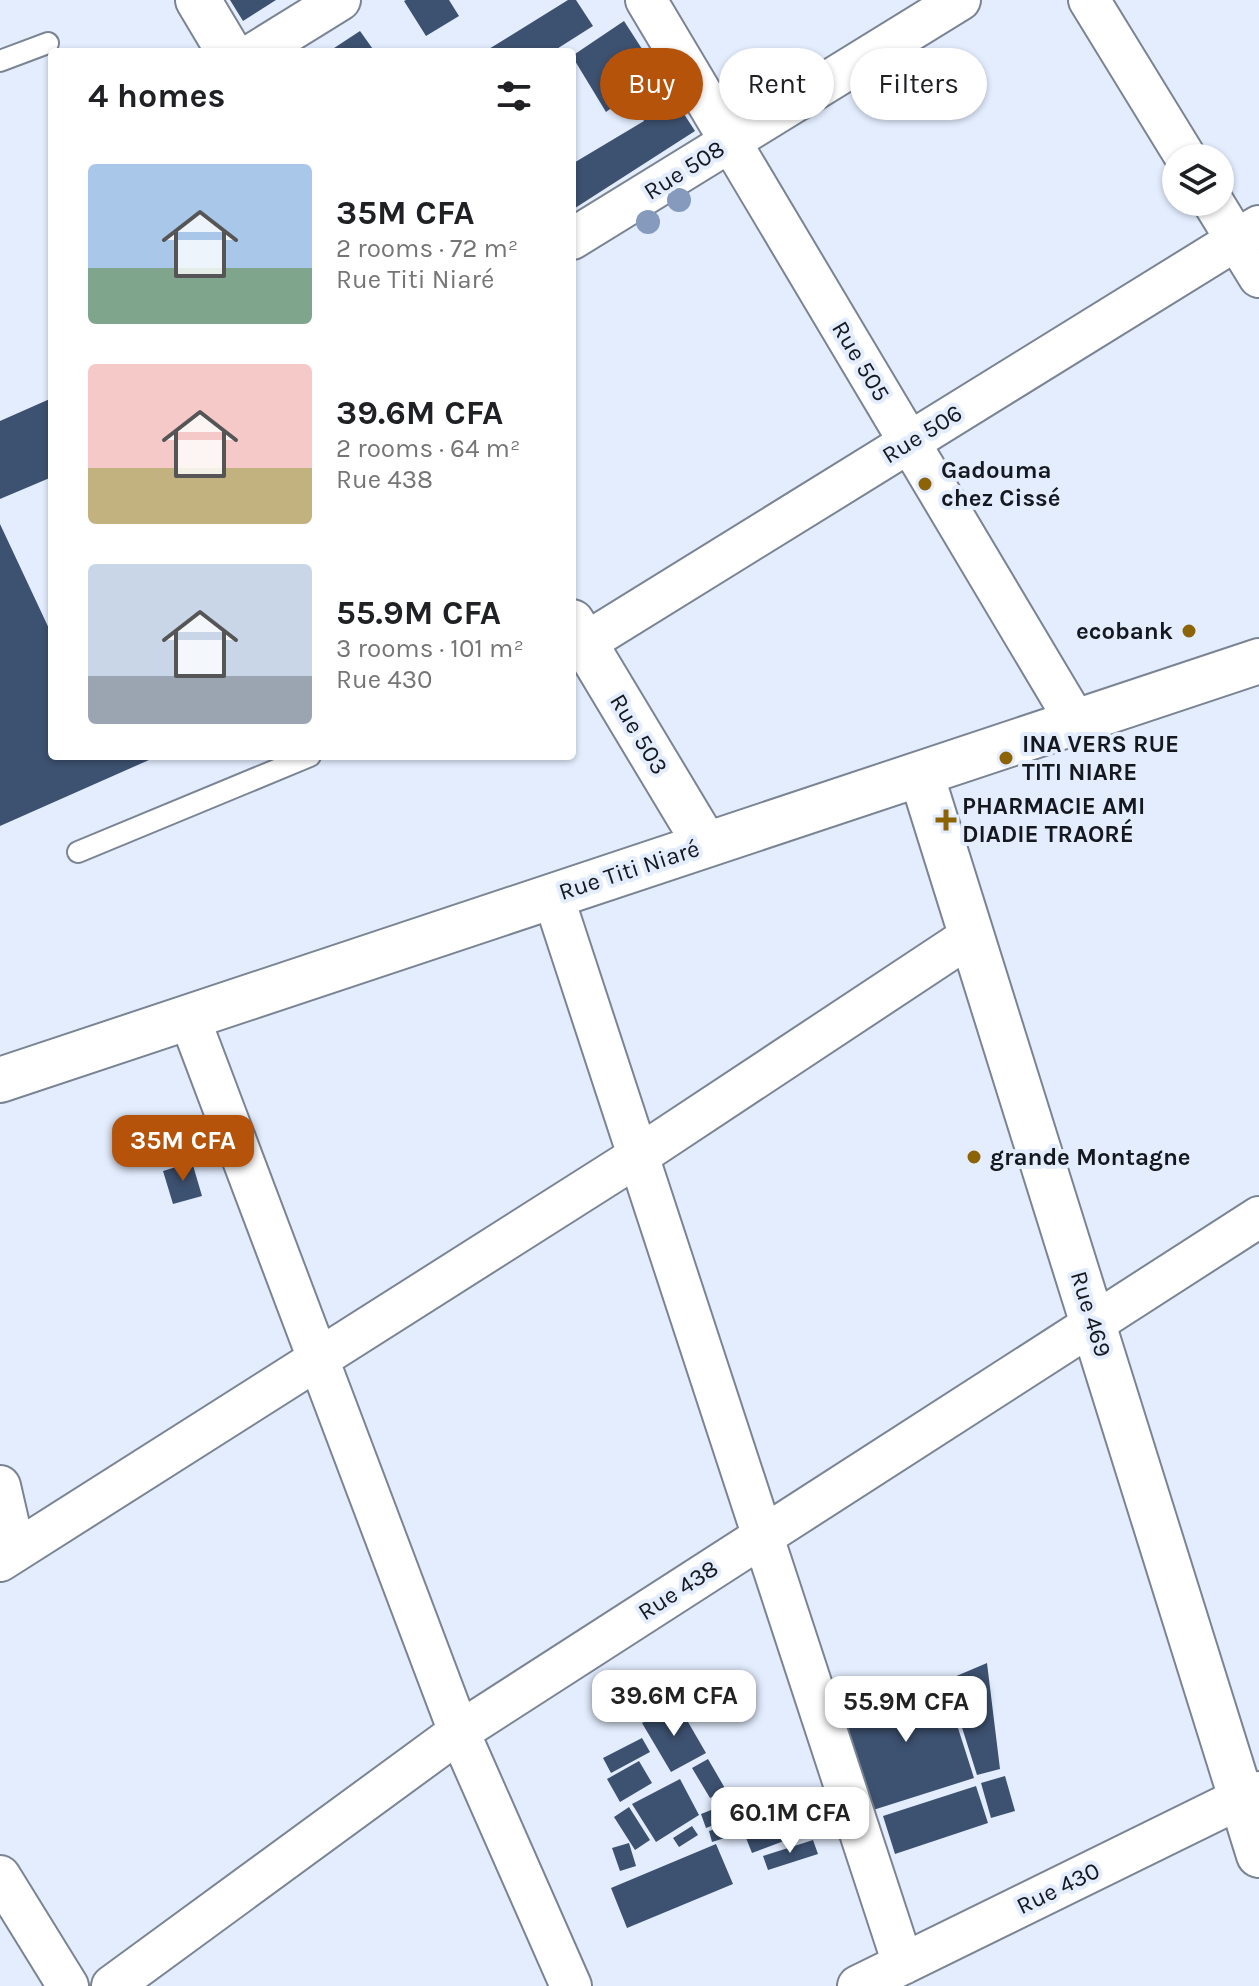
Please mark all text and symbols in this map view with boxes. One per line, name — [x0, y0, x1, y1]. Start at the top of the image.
chip: Buy — [600, 48, 703, 120]
chip: Rent — [719, 48, 834, 120]
chip: Filters — [850, 48, 987, 120]
icon: filters — [492, 74, 536, 118]
text: 4 homes — [88, 76, 225, 116]
street label: Rue 508 — [639, 134, 729, 206]
map controls — [1162, 144, 1234, 216]
button: layers — [1162, 144, 1234, 216]
text: 35M CFA — [336, 193, 474, 233]
icon: home — [152, 196, 248, 292]
text: 2 rooms · 72 m² — [336, 233, 518, 264]
text: Rue Titi Niaré — [336, 264, 494, 295]
street label: Rue 505 — [826, 316, 896, 406]
text: 39.6M CFA — [336, 393, 503, 433]
icon: home — [152, 396, 248, 492]
street label: Rue 506 — [877, 399, 967, 469]
text: 2 rooms · 64 m² — [336, 433, 520, 464]
place label: Gadouma chez Cissé — [941, 456, 1060, 512]
text: Rue 438 — [336, 464, 433, 495]
marker: Gadouma chez Cissé — [916, 475, 934, 493]
text: 55.9M CFA — [336, 593, 501, 633]
icon: home — [152, 596, 248, 692]
place label: ecobank — [1076, 617, 1173, 645]
marker: ecobank — [1180, 622, 1198, 640]
text: 3 rooms · 101 m² — [336, 633, 524, 664]
text: Rue 430 — [336, 664, 433, 695]
street label: Rue 503 — [604, 689, 674, 779]
place label: INA VERS RUE TITI NIARE — [1022, 730, 1179, 786]
marker: INA VERS RUE TITI NIARE — [997, 749, 1015, 767]
place label: PHARMACIE AMI DIADIE TRAORÉ — [962, 792, 1145, 848]
marker: PHARMACIE AMI DIADIE TRAORÉ — [937, 811, 955, 829]
street label: Rue Titi Niaré — [555, 834, 703, 906]
pin: 35M CFA — [109, 1115, 257, 1183]
text: 35M CFA — [130, 1125, 236, 1156]
place label: grande Montagne — [990, 1143, 1191, 1171]
marker: grande Montagne — [965, 1148, 983, 1166]
street label: Rue 469 — [1065, 1268, 1117, 1360]
street label: Rue 438 — [633, 1554, 723, 1626]
pin: 39.6M CFA — [582, 1670, 766, 1738]
pin: 55.9M CFA — [814, 1676, 998, 1744]
text: 39.6M CFA — [610, 1680, 738, 1711]
text: 55.9M CFA — [843, 1686, 969, 1717]
pin: 60.1M CFA — [698, 1787, 882, 1855]
text: 60.1M CFA — [729, 1797, 851, 1828]
street label: Rue 430 — [1012, 1856, 1104, 1920]

